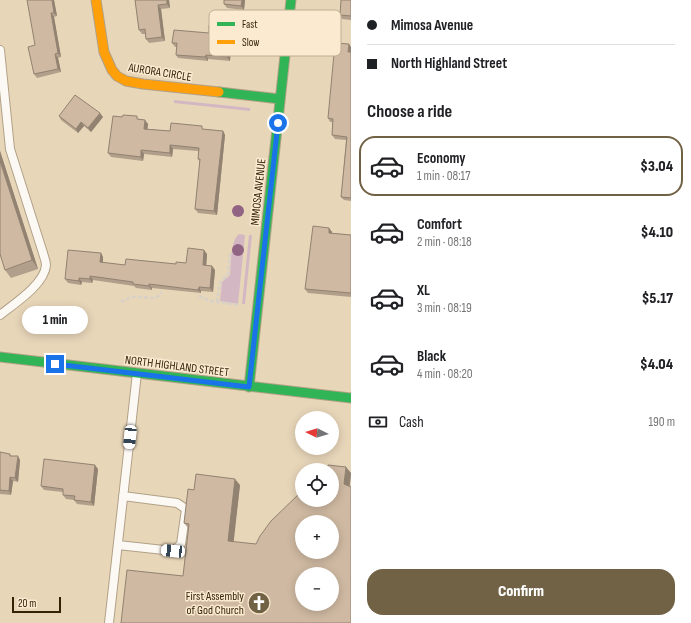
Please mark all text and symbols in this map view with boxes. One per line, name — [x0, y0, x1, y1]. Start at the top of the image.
legend — [209, 10, 341, 56]
text: Mimosa Avenue — [391, 16, 473, 35]
text: Fast — [242, 18, 258, 31]
text: Slow — [242, 36, 259, 49]
text: North Highland Street — [391, 54, 507, 73]
street label: AURORA CIRCLE — [126, 60, 193, 85]
text: Choose a ride — [367, 101, 452, 122]
route start — [269, 114, 287, 132]
icon: car — [369, 148, 405, 184]
text: Economy — [417, 149, 466, 168]
text: $3.04 — [640, 157, 673, 176]
street label: MIMOSA AVENUE — [248, 158, 269, 226]
text: 1 min · 08:17 — [417, 168, 470, 184]
icon: car — [369, 214, 405, 250]
text: Comfort — [417, 215, 462, 234]
text: $4.10 — [641, 223, 673, 242]
text: 2 min · 08:18 — [417, 234, 472, 250]
icon: car — [369, 280, 405, 316]
text: XL — [417, 281, 430, 300]
text: $5.17 — [642, 289, 673, 308]
text: 3 min · 08:19 — [417, 300, 472, 316]
callout: 1 min — [22, 306, 88, 334]
text: 1 min — [43, 312, 67, 328]
icon: car — [369, 346, 405, 382]
text: Black — [417, 347, 446, 366]
street label: NORTH HIGHLAND STREET — [124, 353, 230, 380]
route end — [46, 355, 64, 373]
text: $4.04 — [640, 355, 673, 374]
text: 4 min · 08:20 — [417, 366, 473, 382]
north arrow — [295, 411, 339, 455]
map controls — [295, 411, 339, 611]
icon: cash — [367, 411, 389, 433]
text: Cash — [399, 413, 424, 432]
text: 190 m — [648, 414, 675, 430]
car — [123, 424, 137, 450]
button: locate — [295, 463, 339, 507]
button: + — [295, 515, 339, 559]
car — [160, 544, 186, 558]
button: − — [295, 567, 339, 611]
button: Confirm — [367, 569, 675, 615]
place label: First Assembly of God Church — [186, 589, 244, 618]
church icon: First Assembly of God Church — [246, 590, 272, 616]
scale bar — [12, 595, 61, 614]
text: 20 m — [18, 597, 36, 610]

